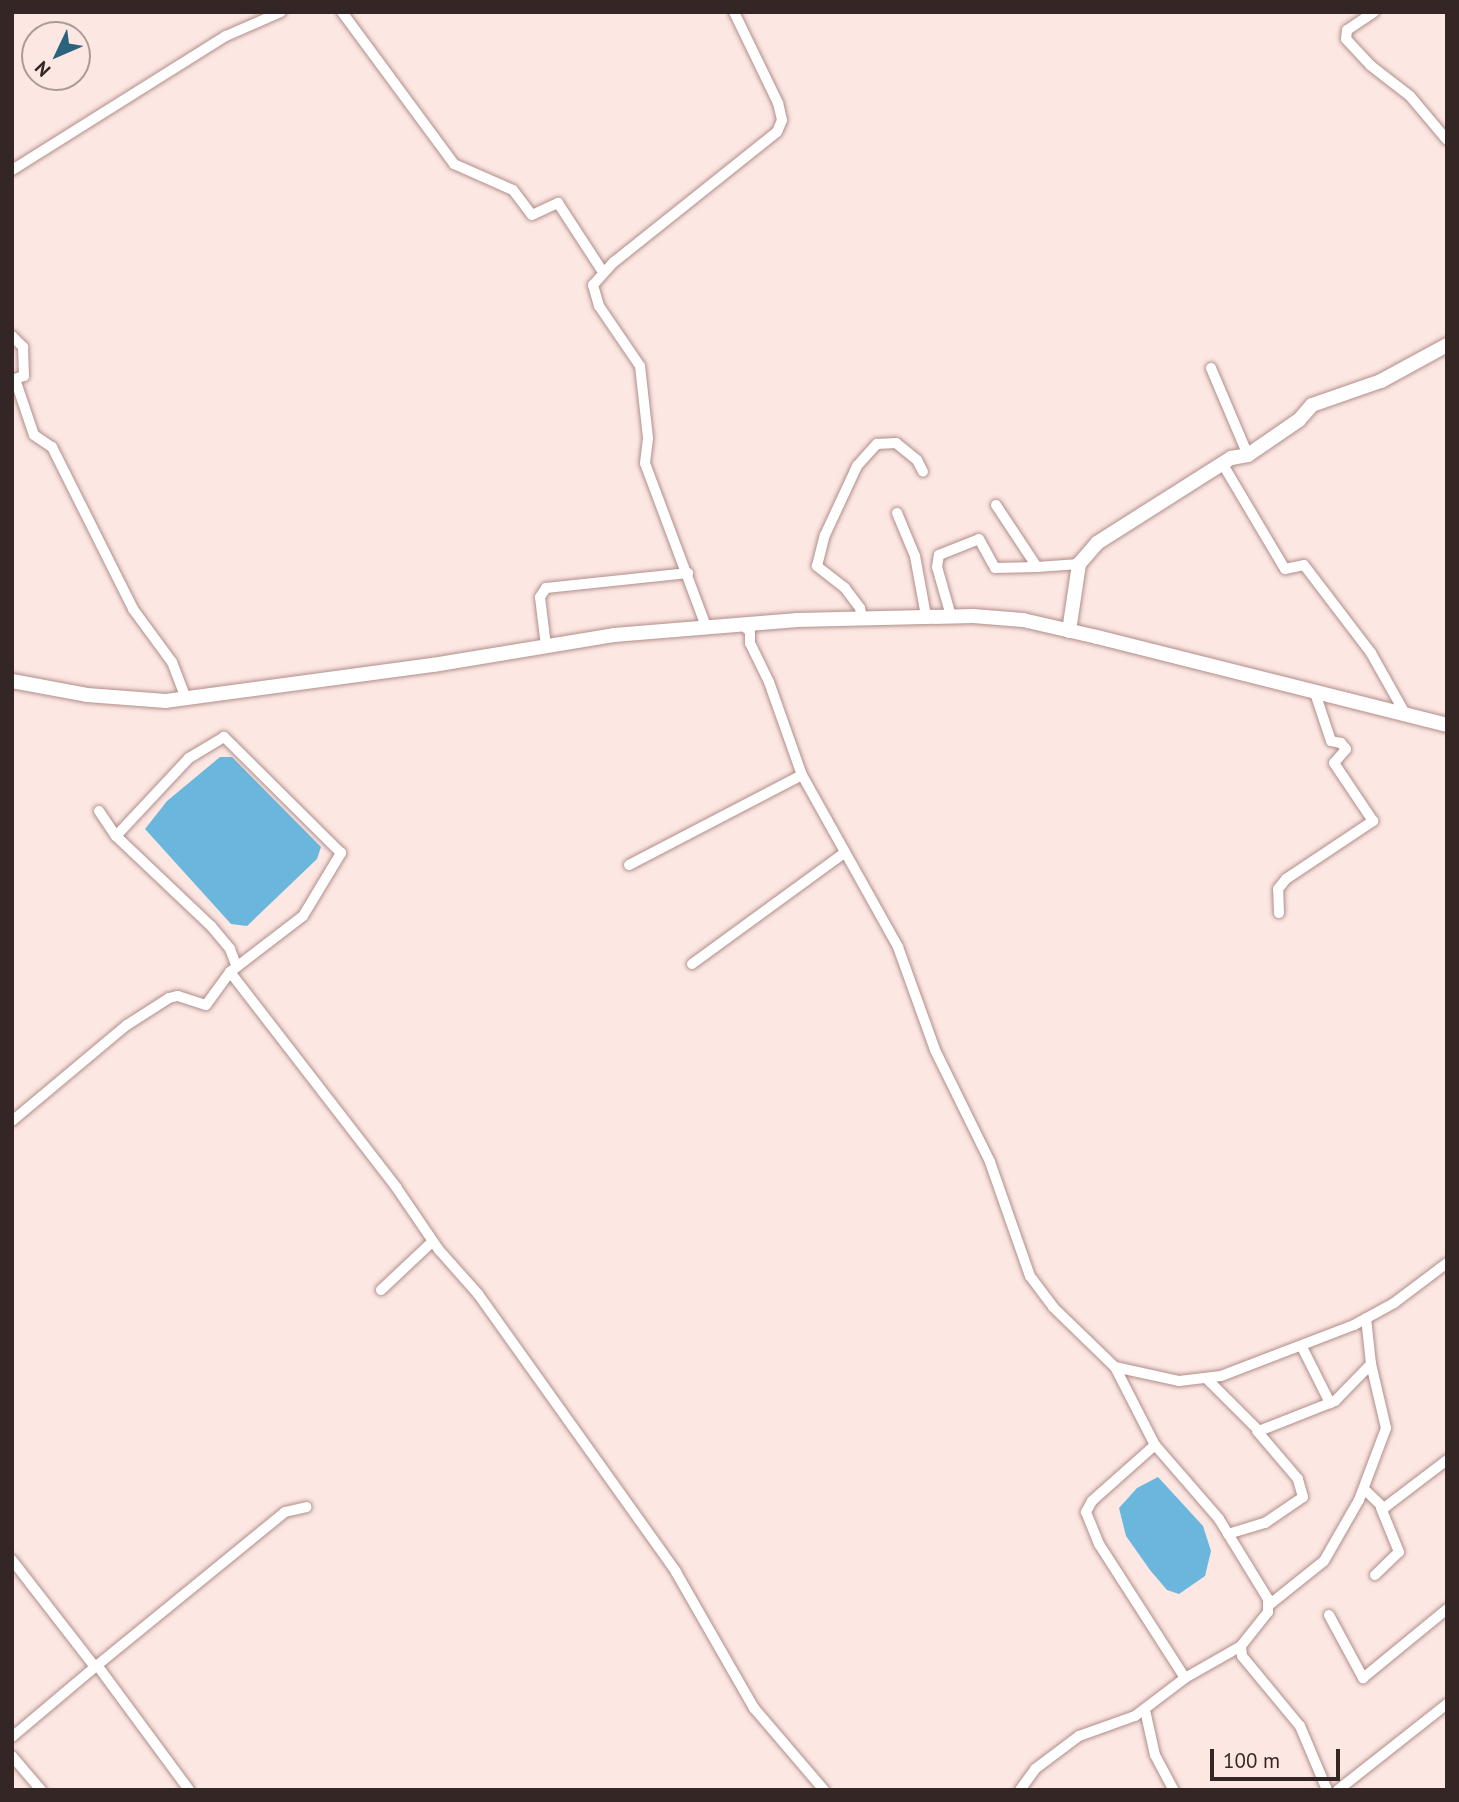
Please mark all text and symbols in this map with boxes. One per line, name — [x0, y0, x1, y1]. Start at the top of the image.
north arrow — [21, 21, 91, 91]
text: N — [29, 56, 55, 82]
scale bar — [1214, 1736, 1344, 1780]
text: 100 m — [1223, 1747, 1280, 1774]

